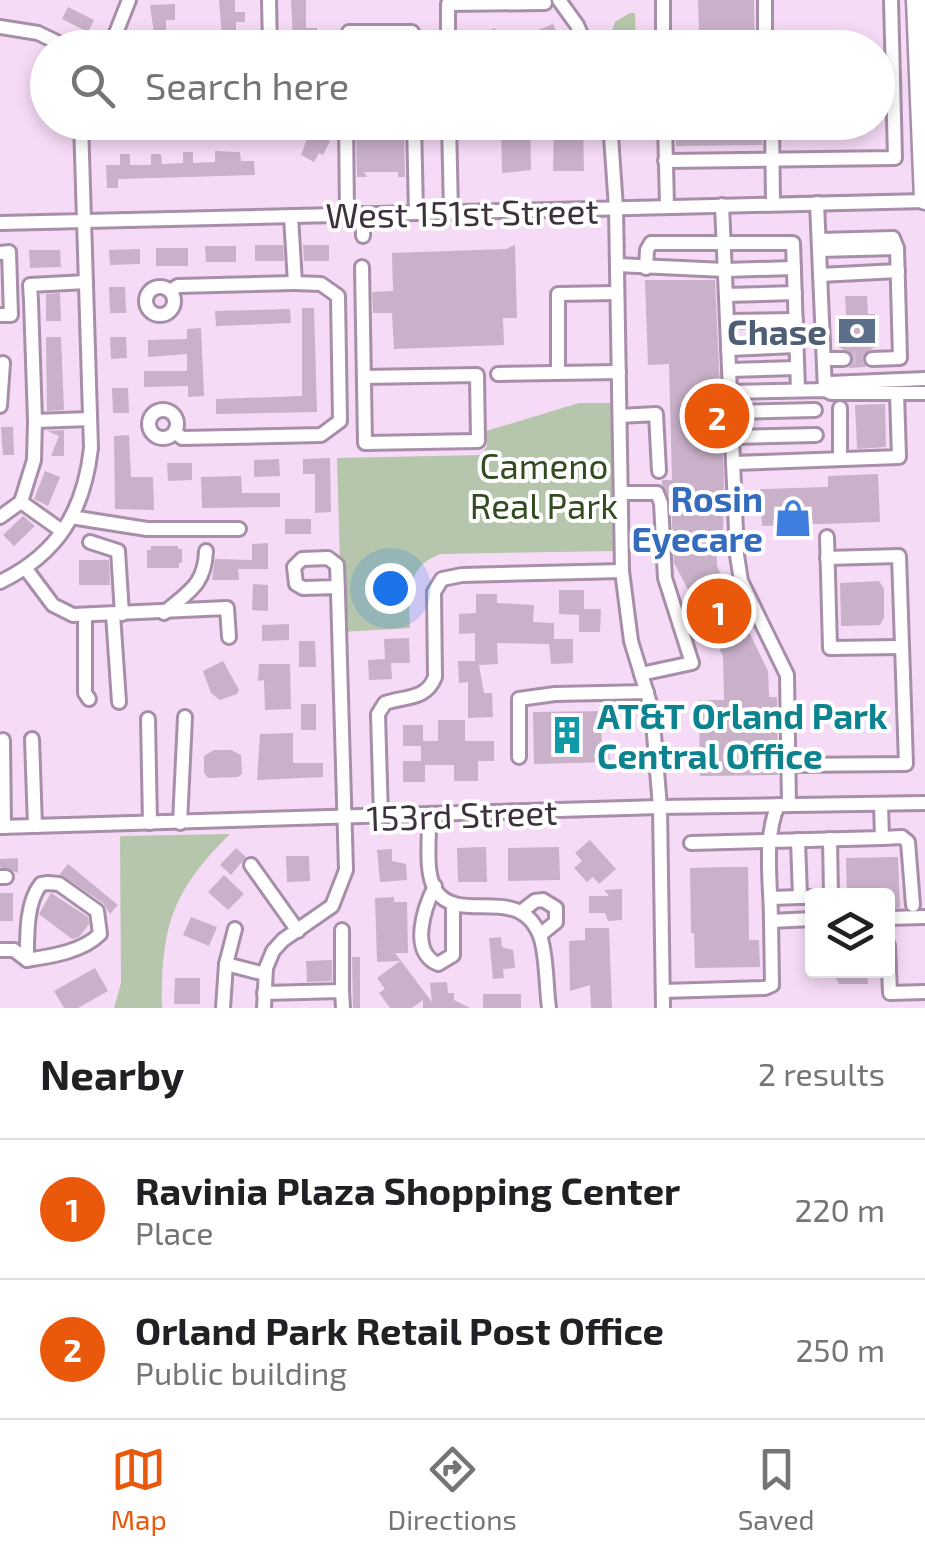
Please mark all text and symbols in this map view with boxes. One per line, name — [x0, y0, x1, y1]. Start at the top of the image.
search box — [30, 30, 895, 140]
icon: search — [65, 58, 120, 113]
text: Search here — [145, 62, 349, 108]
street label: West 151st Street — [325, 189, 599, 235]
place label: Chase — [727, 310, 827, 352]
bank icon: Chase — [836, 310, 878, 352]
pin: 2 — [684, 378, 750, 454]
park label: Cameno Real Park — [470, 444, 618, 526]
place label: Rosin Eyecare — [631, 477, 763, 560]
shop icon: Rosin Eyecare — [772, 497, 814, 539]
your location — [365, 563, 416, 614]
pin: 1 — [686, 574, 752, 648]
place label: AT&T Orland Park Central Office — [597, 694, 888, 776]
building icon: AT&T Orland Park Central Office — [546, 714, 588, 756]
street label: 153rd Street — [366, 790, 558, 838]
map controls — [805, 888, 895, 978]
button: layers — [805, 888, 895, 978]
text: Nearby — [40, 1048, 184, 1098]
text: 2 results — [758, 1054, 885, 1092]
text: Ravinia Plaza Shopping Center — [135, 1167, 680, 1213]
text: 1 — [66, 1190, 79, 1228]
text: 220 m — [795, 1190, 885, 1228]
text: Place — [135, 1213, 214, 1251]
text: Orland Park Retail Post Office — [135, 1307, 664, 1353]
text: 2 — [63, 1330, 82, 1368]
text: 250 m — [795, 1330, 885, 1368]
text: Public building — [135, 1353, 347, 1391]
tab: Map — [110, 1442, 167, 1536]
tab: Directions — [388, 1442, 517, 1536]
tab: Saved — [738, 1442, 815, 1536]

